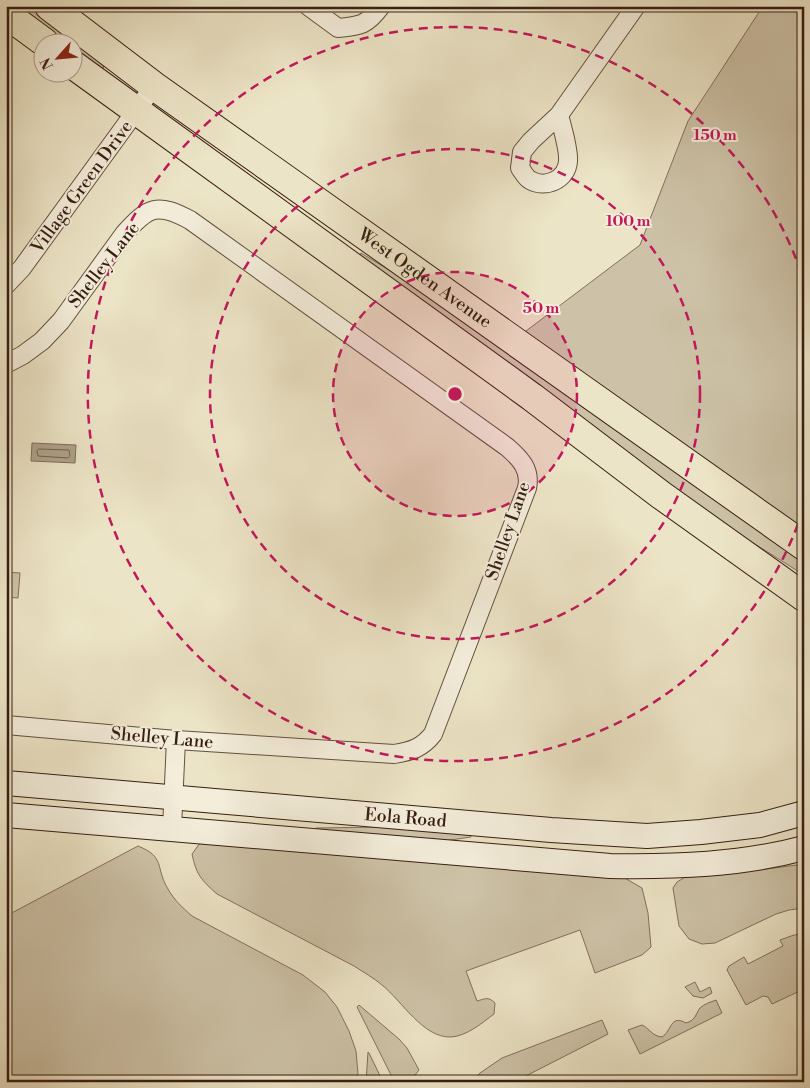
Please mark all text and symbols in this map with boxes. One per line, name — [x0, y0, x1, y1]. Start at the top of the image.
north arrow — [32, 32, 82, 82]
text: N — [37, 54, 58, 72]
street label: Village Green Drive — [25, 116, 138, 259]
text: 150 m — [693, 126, 737, 145]
text: 100 m — [606, 212, 651, 231]
street label: Shelley Lane — [63, 217, 145, 313]
street label: West Ogden Avenue — [353, 222, 497, 333]
text: 50 m — [523, 299, 559, 318]
centre of rings — [446, 385, 464, 403]
street label: Shelley Lane — [480, 479, 536, 583]
street label: Shelley Lane — [110, 722, 214, 754]
street label: Eola Road — [363, 802, 448, 833]

